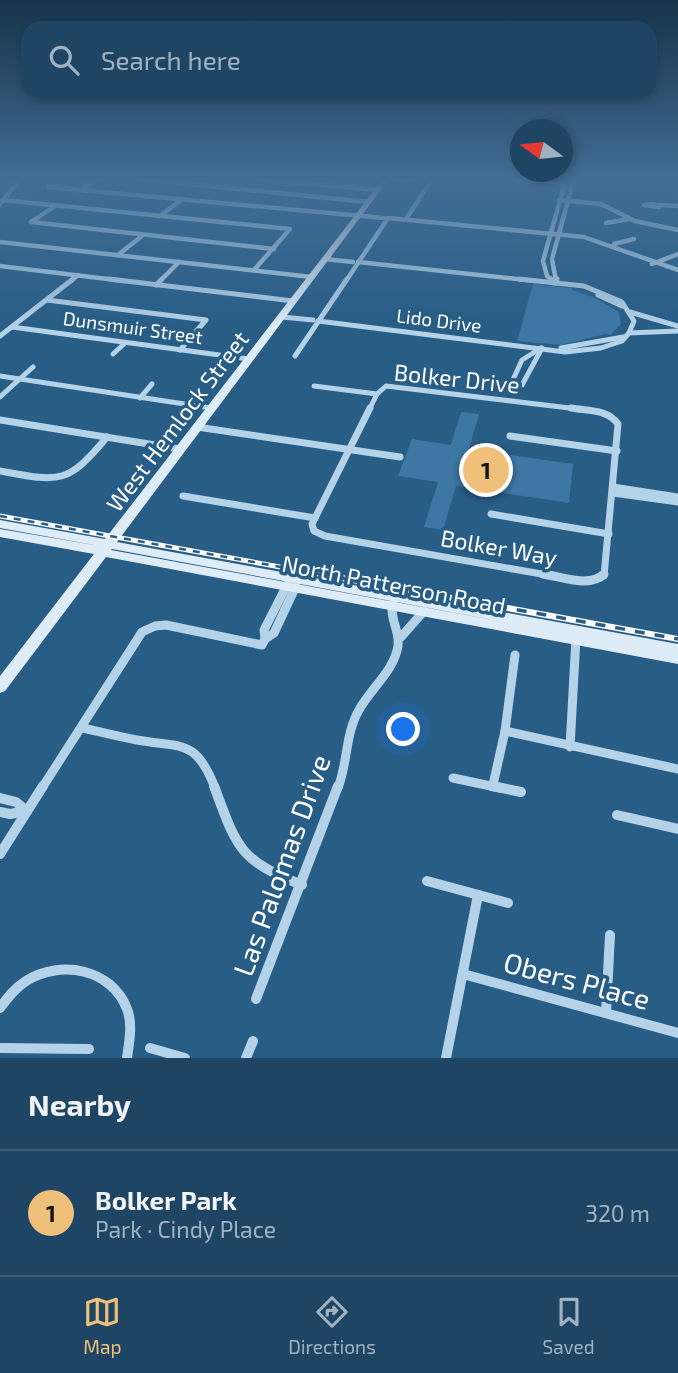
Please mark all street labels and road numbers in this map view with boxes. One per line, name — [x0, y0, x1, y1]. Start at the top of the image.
street label: Lido Drive — [395, 303, 483, 337]
street label: Dunsmuir Street — [62, 306, 204, 348]
street label: West Hemlock Street — [100, 325, 254, 517]
street label: Bolker Drive — [393, 357, 521, 399]
street label: Bolker Way — [439, 523, 559, 571]
street label: North Patterson Road — [280, 549, 508, 619]
street label: Las Palomas Drive — [225, 750, 337, 980]
street label: Obers Place — [500, 944, 654, 1016]

